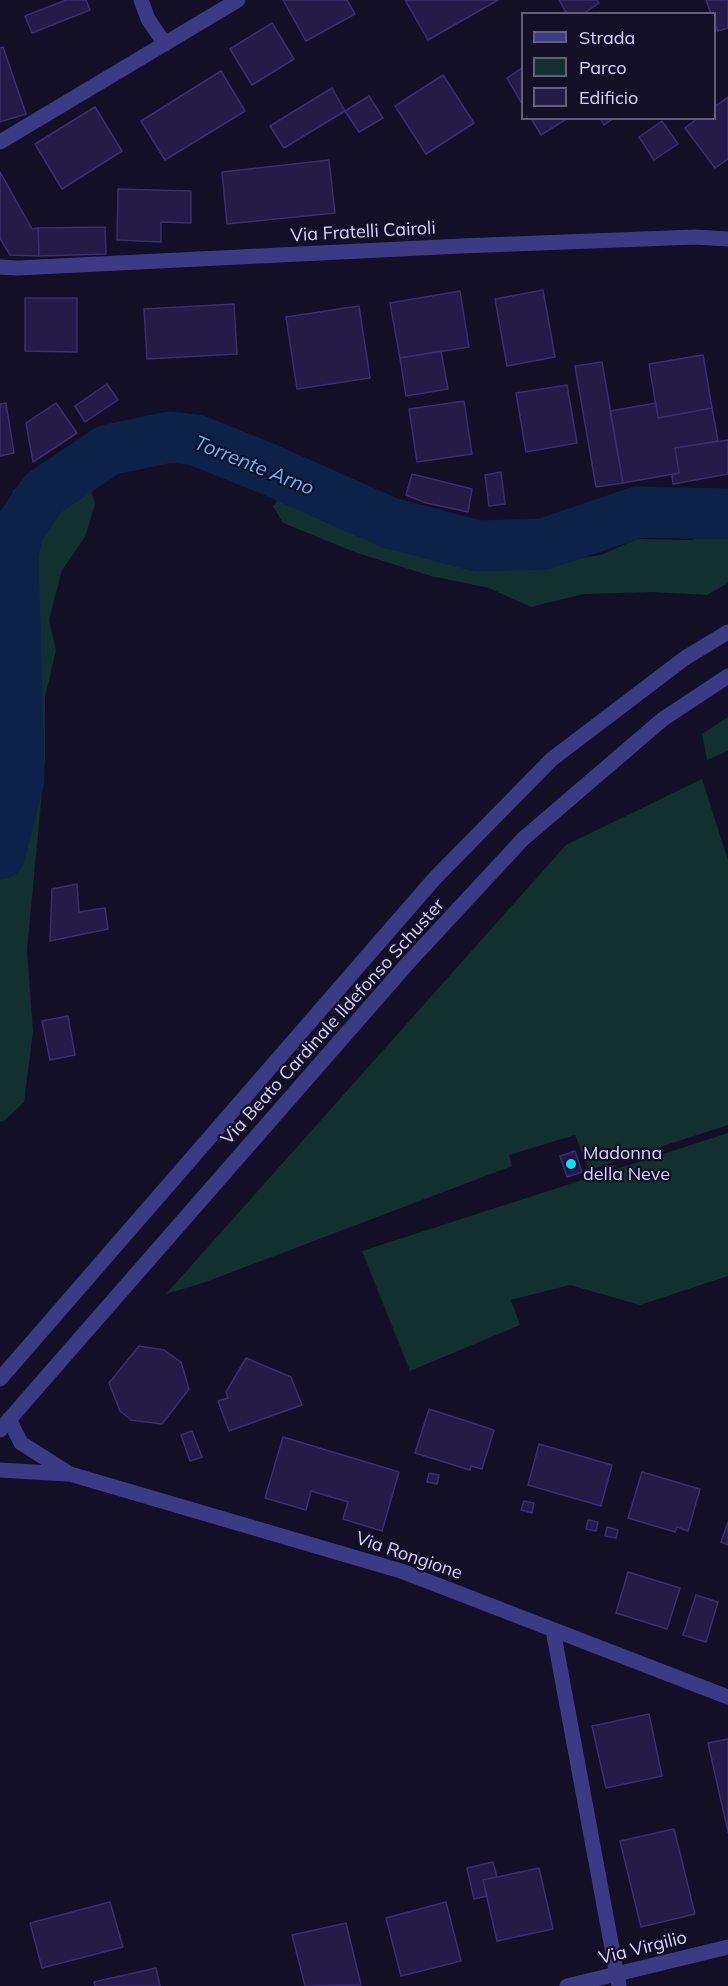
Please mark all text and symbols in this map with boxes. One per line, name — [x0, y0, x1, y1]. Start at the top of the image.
legend — [521, 12, 716, 120]
text: Strada — [579, 26, 635, 49]
text: Parco — [579, 56, 627, 79]
text: Edificio — [579, 86, 638, 109]
street label: Via Fratelli Cairoli — [290, 217, 436, 247]
water label: Torrente Arno — [191, 431, 317, 501]
street label: Via Beato Cardinale Ildefonso Schuster — [217, 895, 449, 1149]
place label: Madonna della Neve — [583, 1143, 670, 1186]
marker: Madonna della Neve — [564, 1157, 578, 1171]
street label: Via Rongione — [353, 1528, 465, 1584]
street label: Via Virgilio — [597, 1927, 689, 1969]

